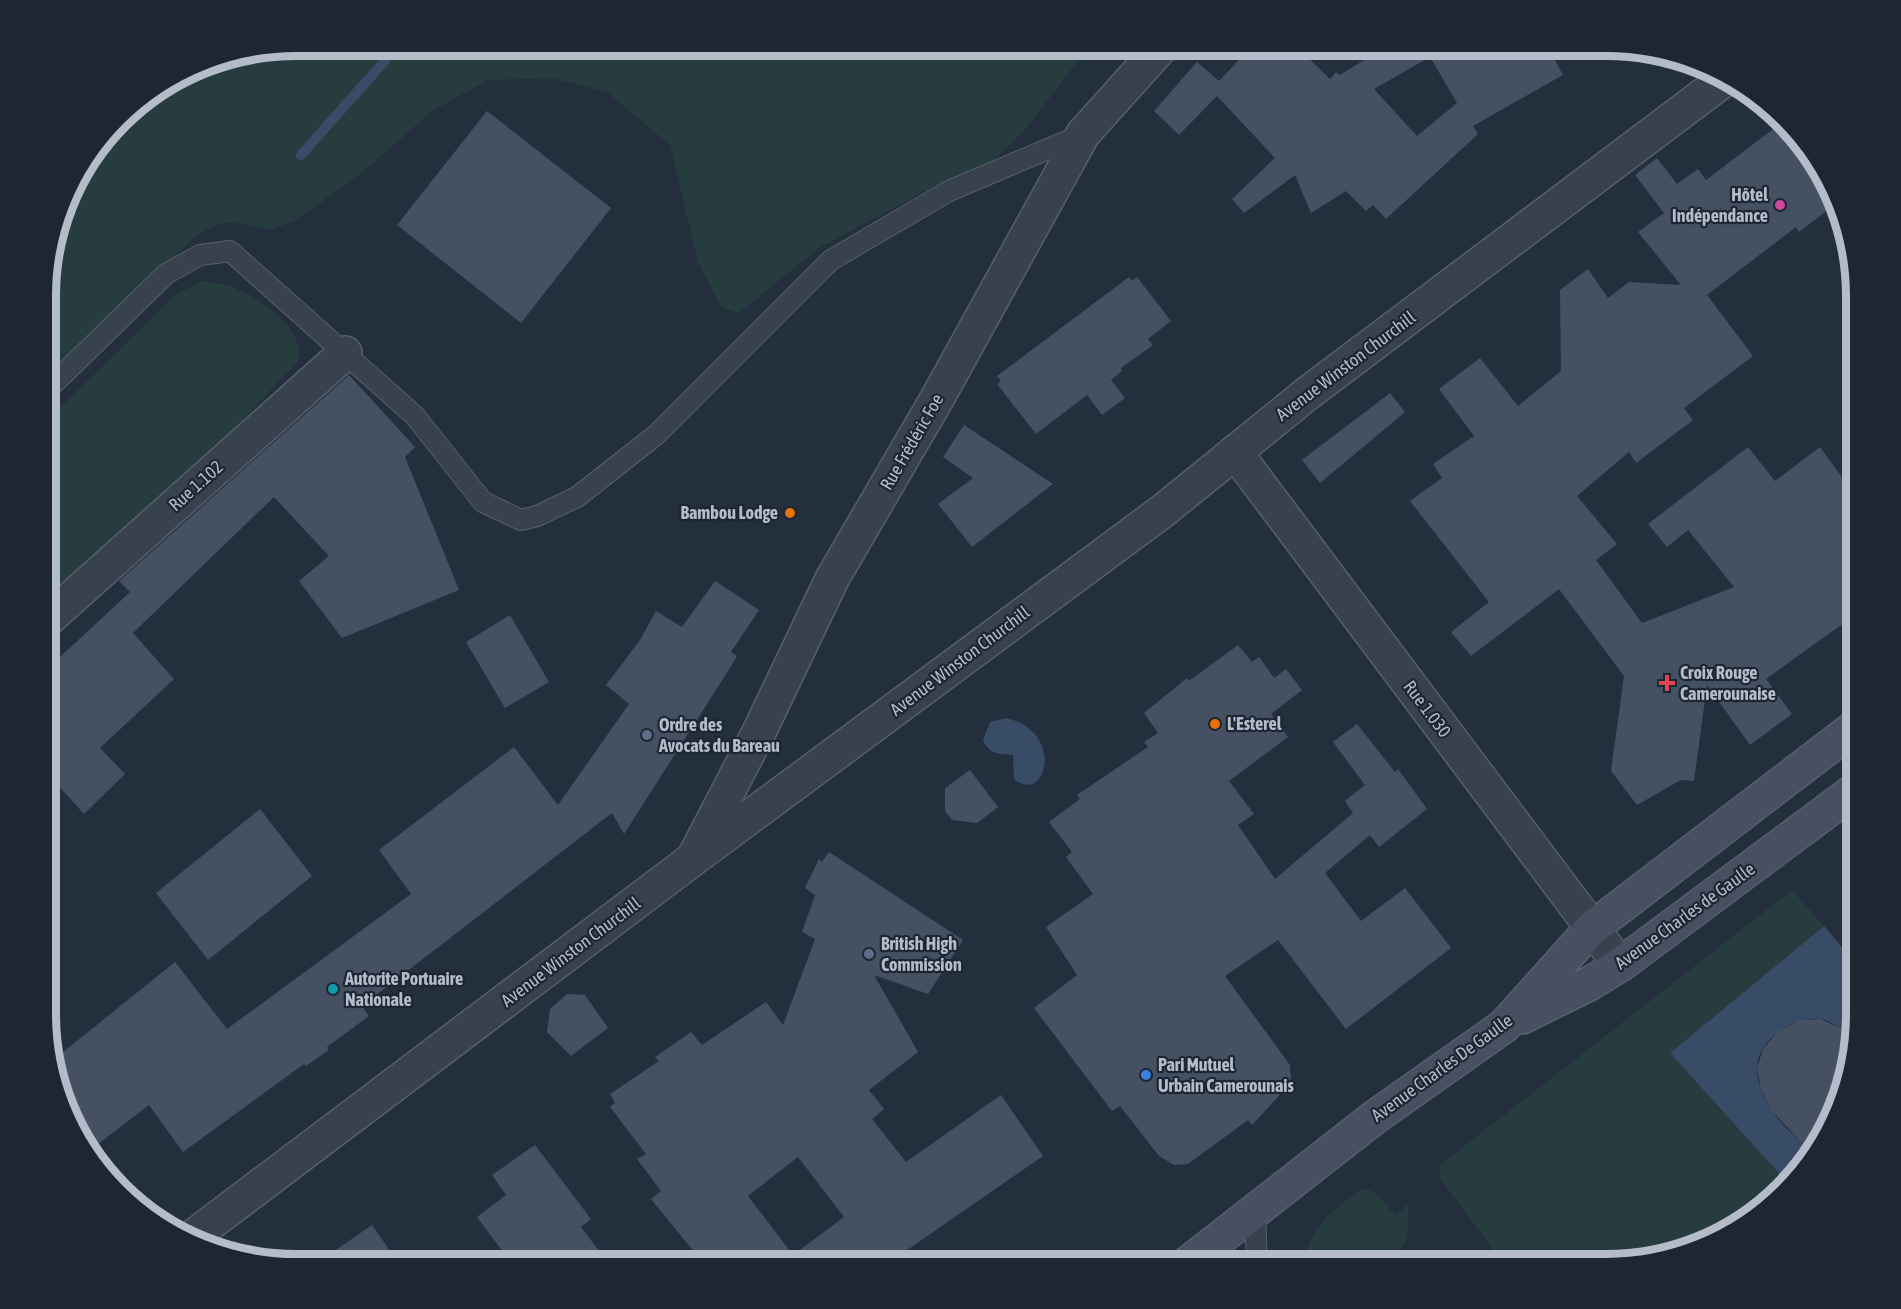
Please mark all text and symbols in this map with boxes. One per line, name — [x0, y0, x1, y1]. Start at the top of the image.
place label: Hôtel Indépendance — [1672, 184, 1768, 226]
marker: Hôtel Indépendance — [1773, 198, 1787, 212]
street label: Avenue Winston Churchill — [1272, 306, 1420, 425]
street label: Rue Frédéric Foe — [876, 390, 948, 494]
street label: Rue 1.102 — [164, 456, 227, 515]
place label: Bambou Lodge — [680, 502, 778, 523]
marker: Bambou Lodge — [783, 506, 797, 520]
street label: Avenue Winston Churchill — [886, 601, 1034, 720]
place label: Croix Rouge Camerounaise — [1680, 662, 1776, 704]
marker: Croix Rouge Camerounaise — [1658, 674, 1676, 692]
street label: Rue 1.030 — [1399, 676, 1455, 741]
place label: L'Esterel — [1227, 713, 1282, 734]
place label: Ordre des Avocats du Bareau — [658, 714, 780, 756]
marker: L'Esterel — [1208, 717, 1222, 731]
marker: Ordre des Avocats du Bareau — [640, 728, 654, 742]
street label: Avenue Charles de Gaulle — [1611, 858, 1759, 973]
street label: Avenue Winston Churchill — [497, 892, 645, 1011]
place label: British High Commission — [881, 933, 962, 975]
marker: British High Commission — [862, 947, 876, 961]
place label: Autorite Portuaire Nationale — [344, 968, 463, 1010]
marker: Autorite Portuaire Nationale — [326, 982, 340, 996]
street label: Avenue Charles De Gaulle — [1367, 1009, 1516, 1126]
place label: Pari Mutuel Urbain Camerounais — [1158, 1054, 1294, 1096]
marker: Pari Mutuel Urbain Camerounais — [1139, 1068, 1153, 1082]

